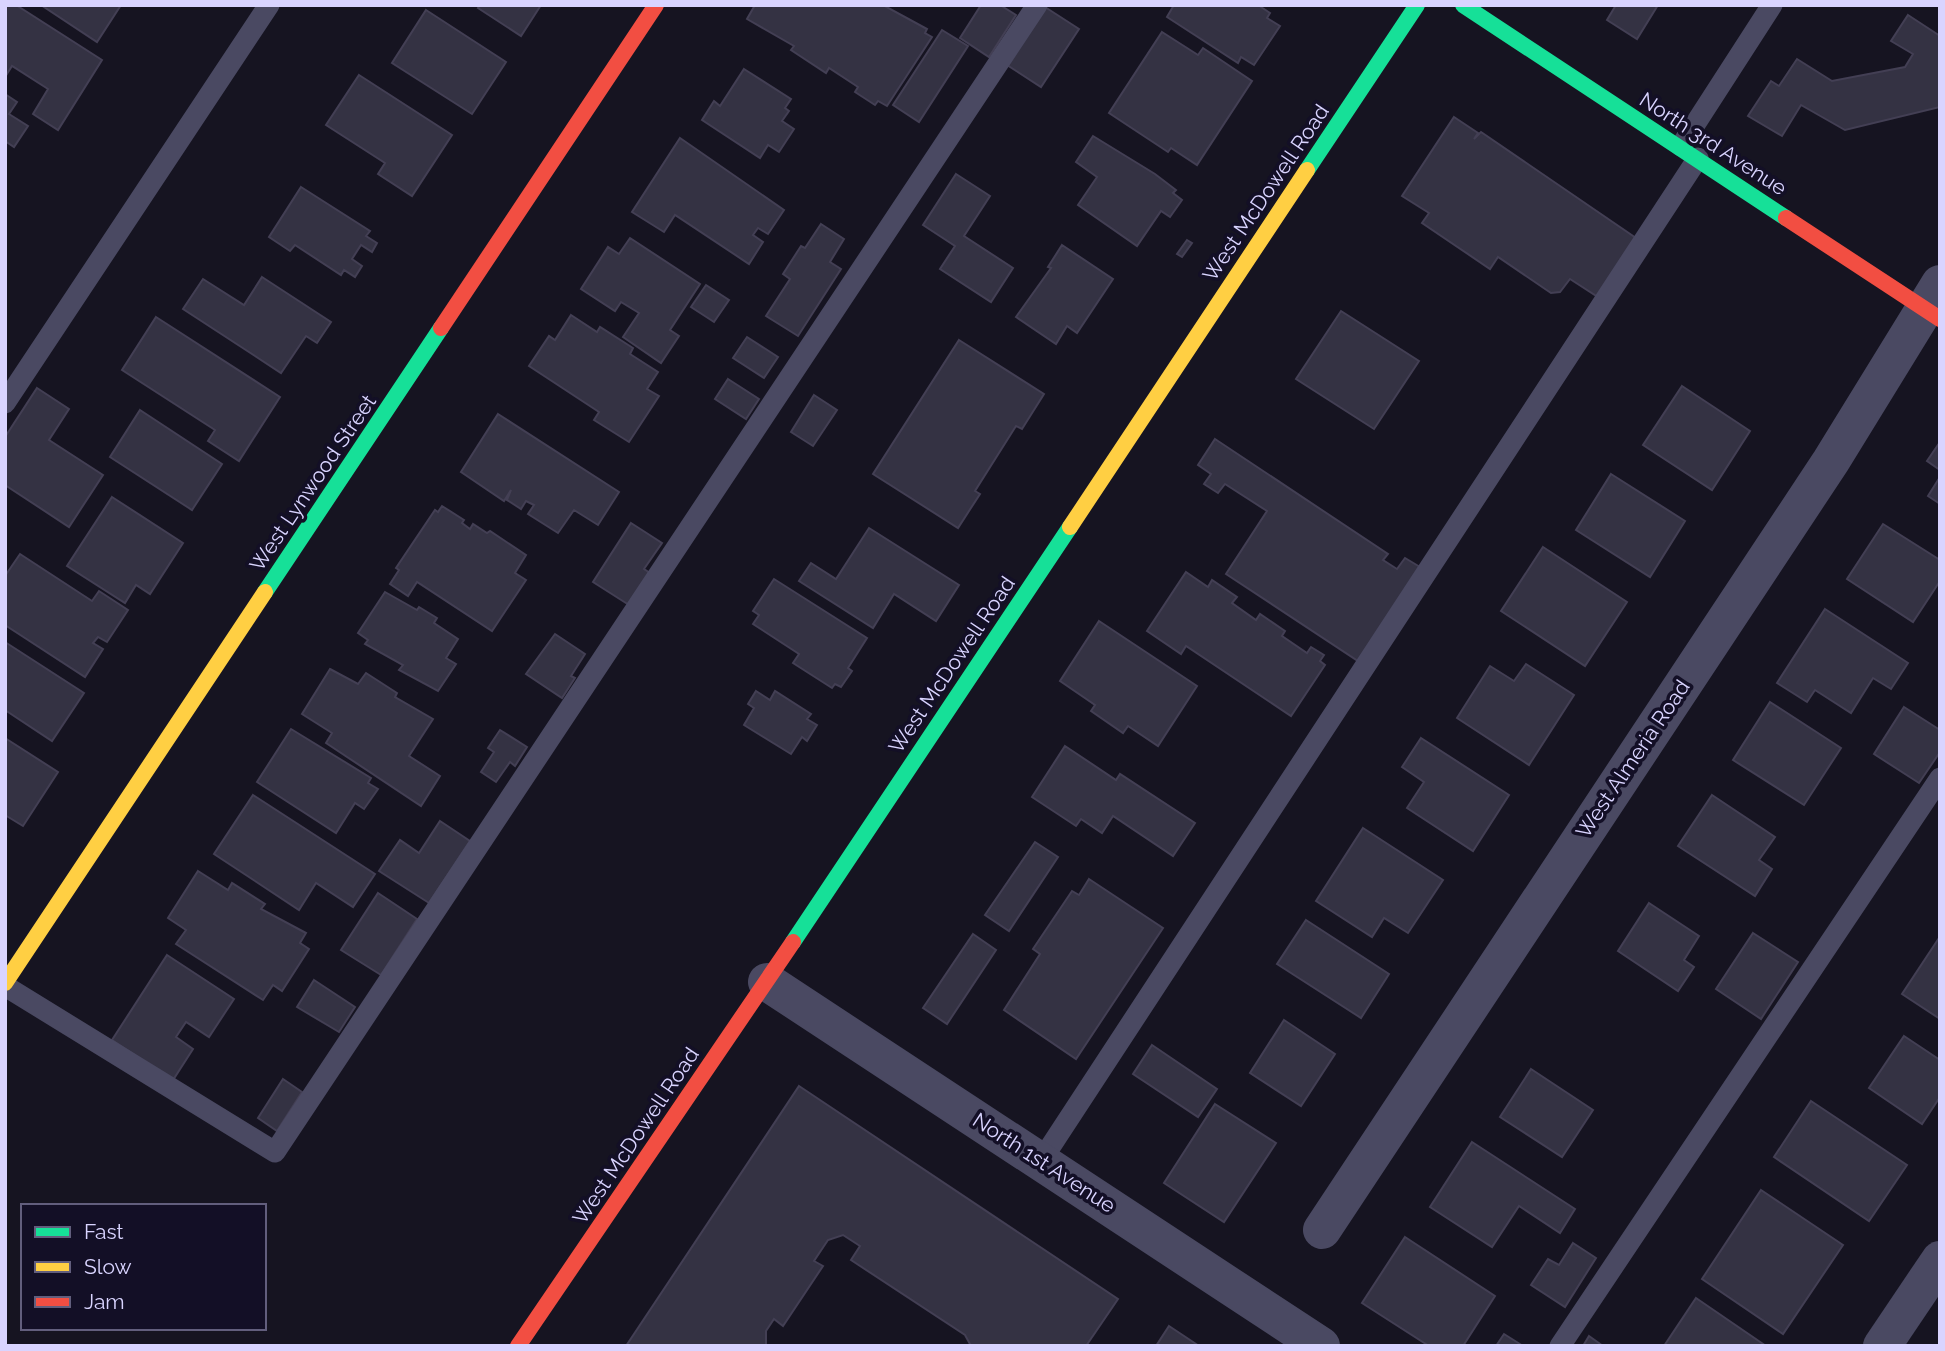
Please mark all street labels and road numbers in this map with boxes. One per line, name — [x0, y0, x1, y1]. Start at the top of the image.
street label: North 3rd Avenue — [1635, 87, 1791, 200]
street label: West McDowell Road — [1197, 100, 1334, 286]
street label: West Lynwood Street — [244, 390, 381, 576]
street label: West McDowell Road — [883, 572, 1020, 758]
street label: West Almeria Road — [1570, 675, 1695, 843]
street label: West McDowell Road — [567, 1043, 704, 1229]
street label: North 1st Avenue — [968, 1107, 1120, 1218]

